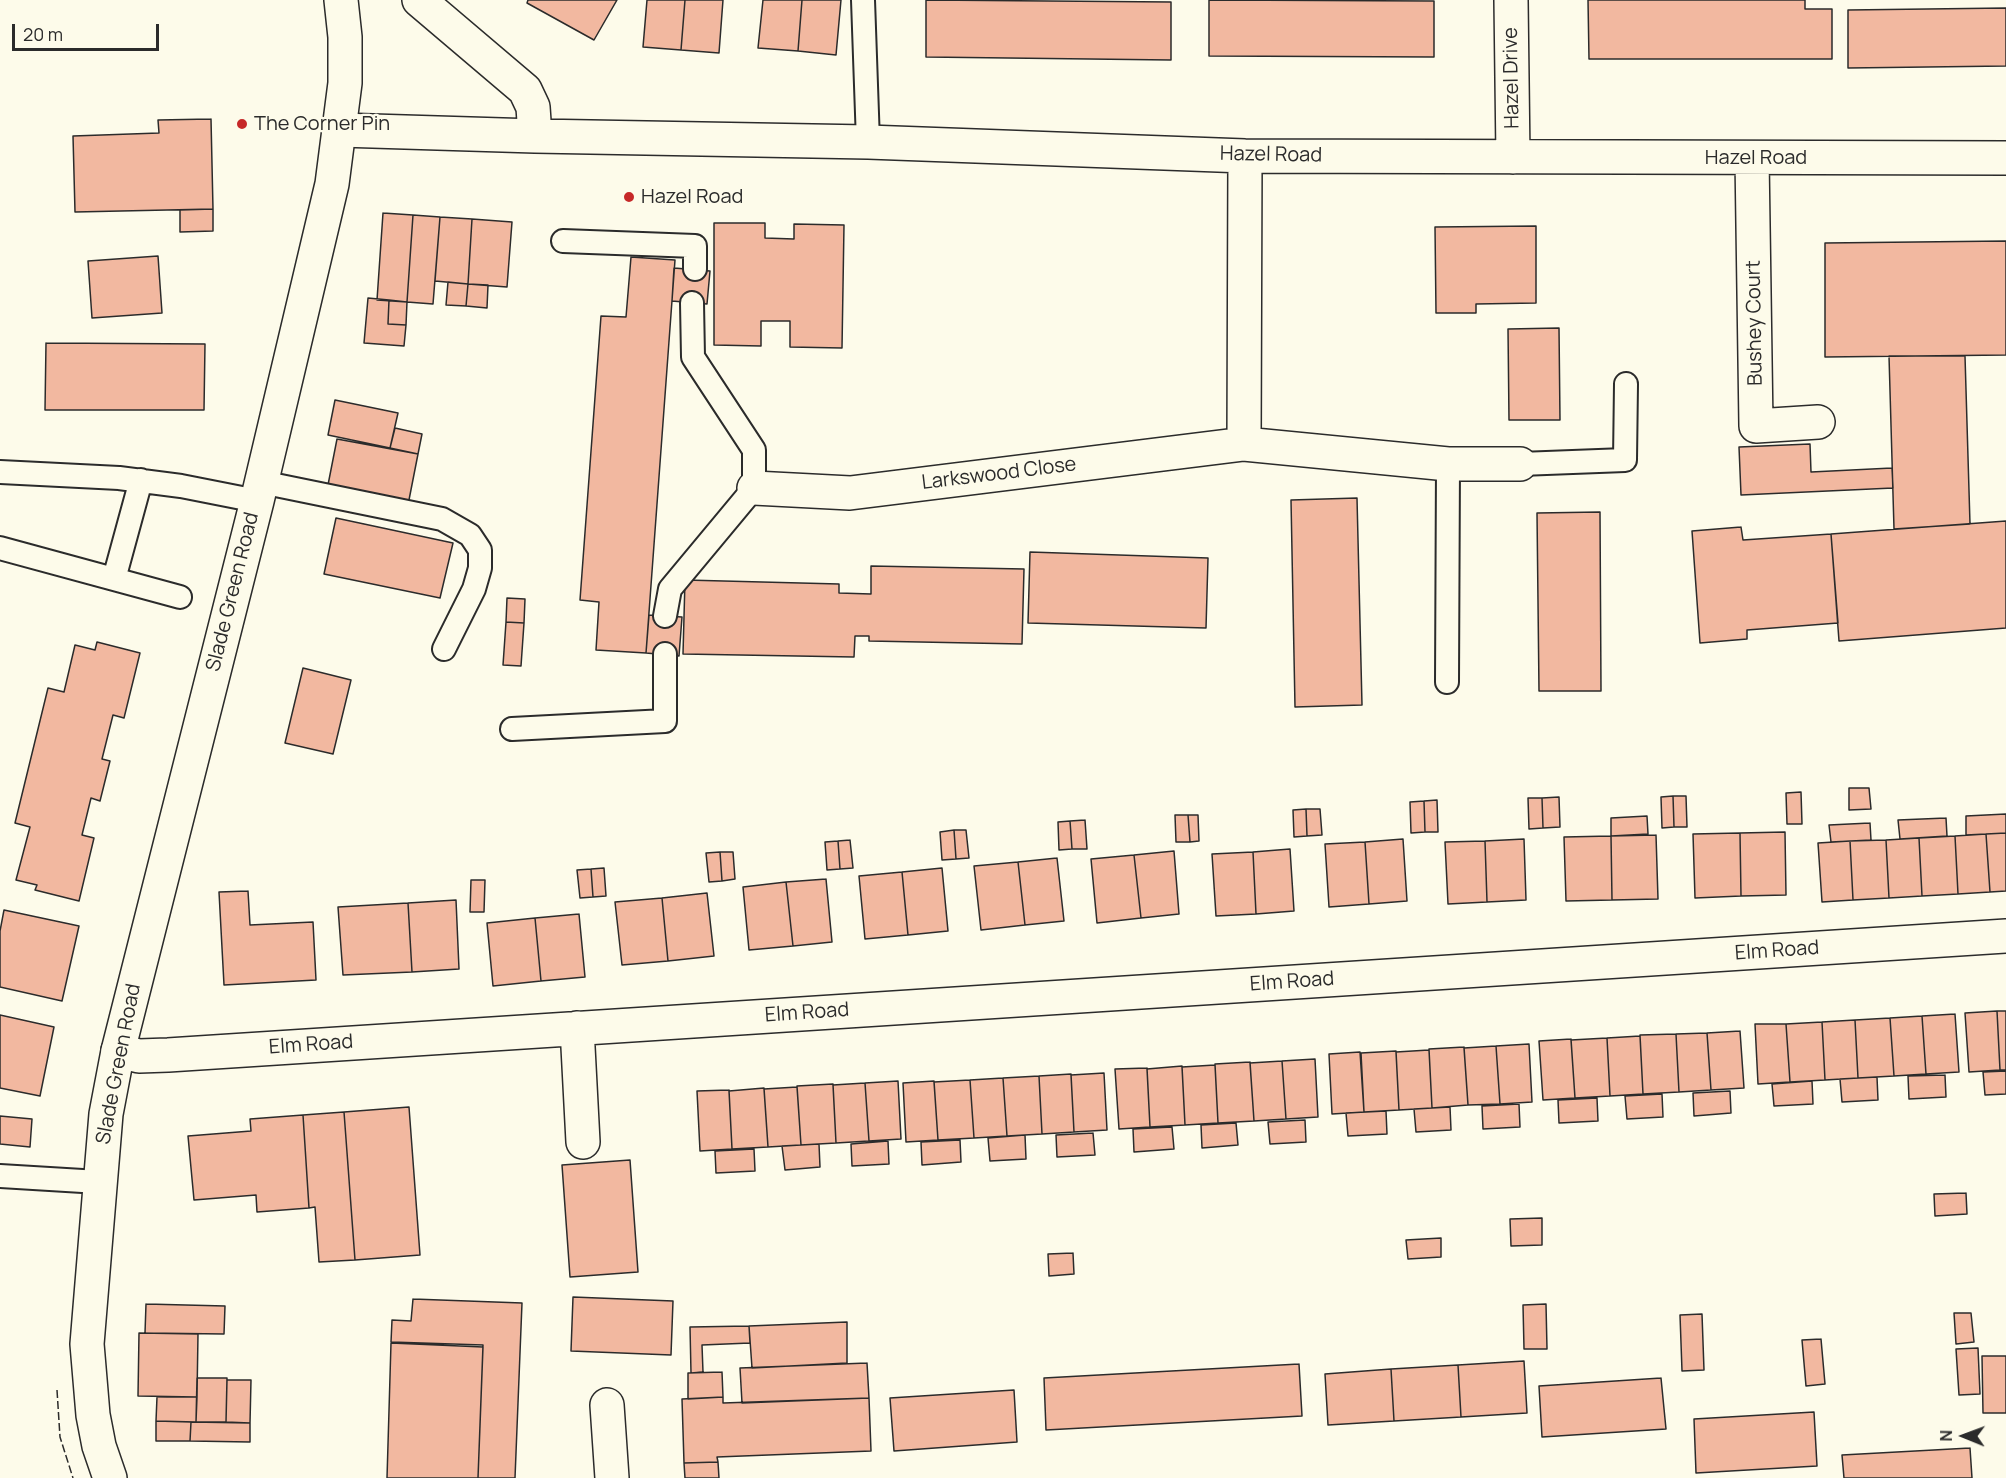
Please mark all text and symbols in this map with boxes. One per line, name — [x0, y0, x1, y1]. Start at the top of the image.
scale bar — [15, 12, 162, 50]
text: 20 m — [23, 22, 63, 46]
street label: Hazel Drive — [1499, 27, 1525, 129]
place label: The Corner Pin — [254, 112, 390, 136]
marker: The Corner Pin — [235, 117, 249, 131]
street label: Hazel Road — [1220, 142, 1322, 168]
street label: Hazel Road — [1705, 146, 1807, 170]
place label: Hazel Road — [641, 185, 743, 209]
marker: Hazel Road — [622, 190, 636, 204]
street label: Bushey Court — [1742, 260, 1768, 386]
street label: Larkswood Close — [920, 453, 1078, 495]
street label: Slade Green Road — [202, 510, 264, 674]
street label: Elm Road — [1734, 936, 1820, 966]
street label: Elm Road — [1249, 967, 1335, 997]
street label: Slade Green Road — [92, 982, 146, 1146]
street label: Elm Road — [764, 998, 850, 1028]
street label: Elm Road — [268, 1030, 354, 1060]
north arrow — [1934, 1406, 1994, 1466]
text: N — [1935, 1430, 1957, 1442]

